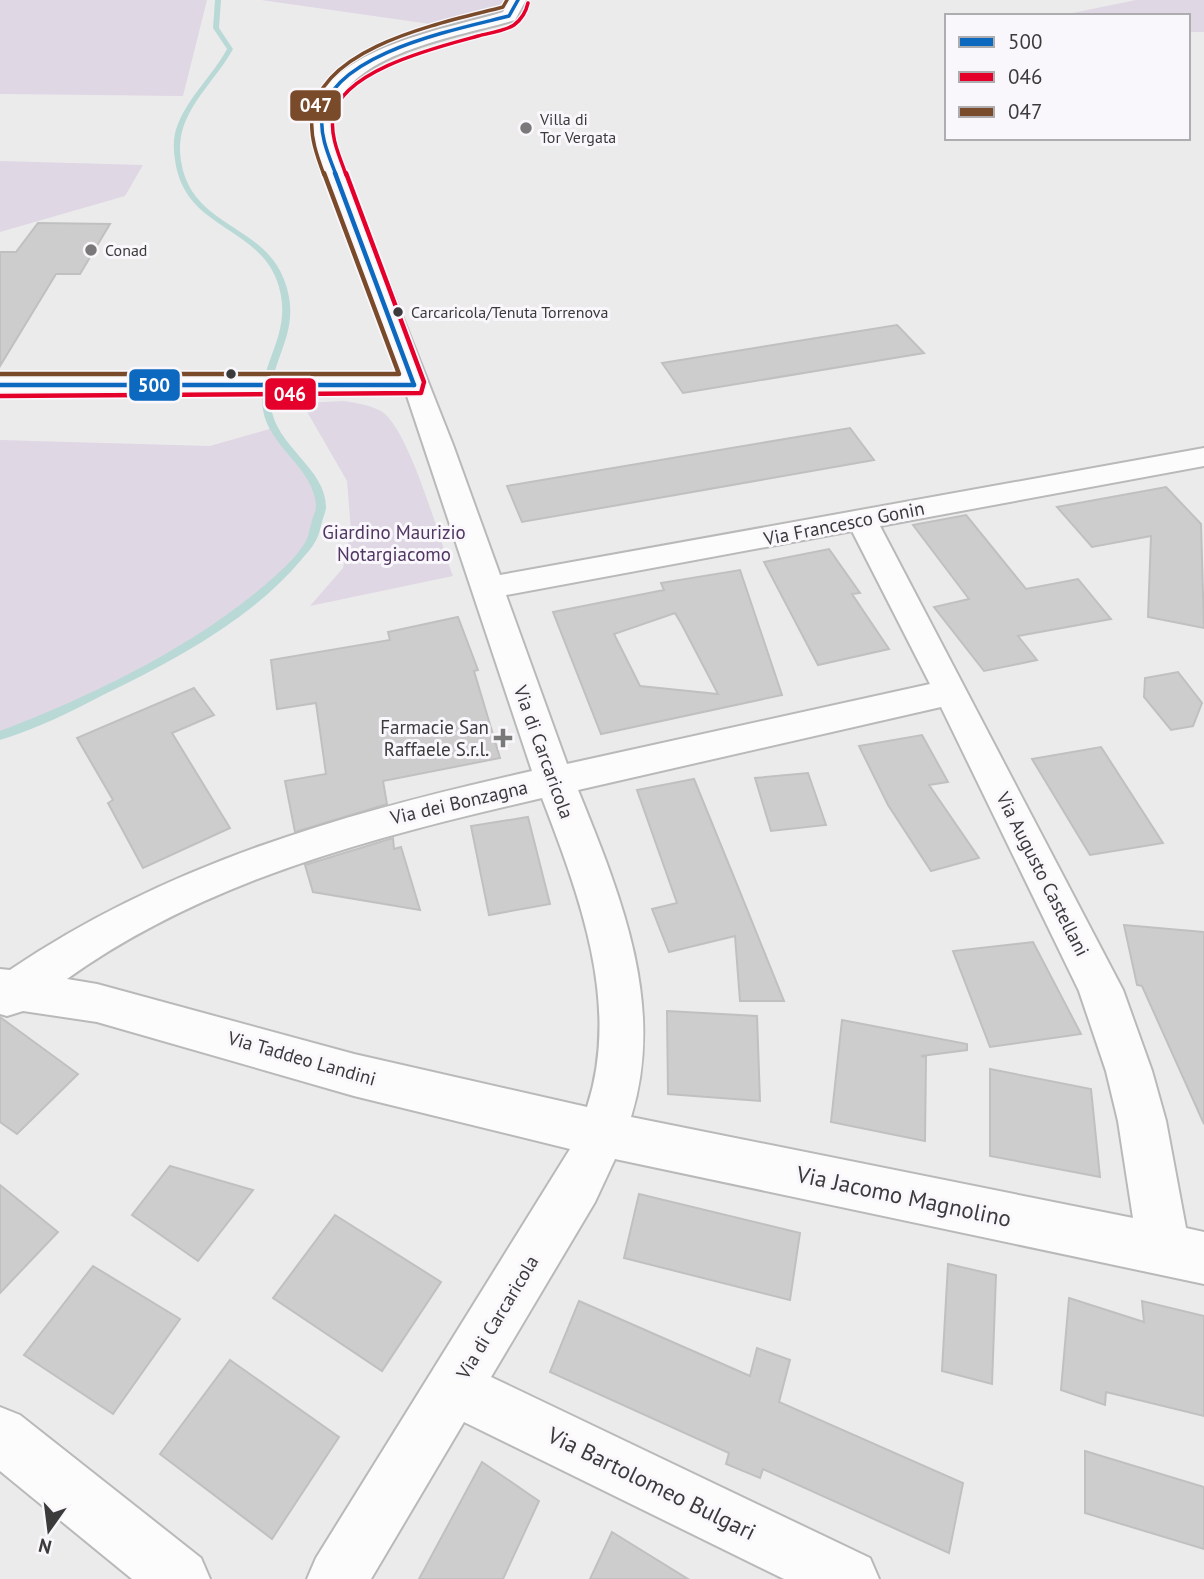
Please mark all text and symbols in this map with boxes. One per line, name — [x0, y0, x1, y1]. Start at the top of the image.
legend — [945, 14, 1190, 140]
text: 500 — [1008, 28, 1042, 55]
text: 046 — [1008, 63, 1042, 90]
line badge: 047 — [289, 89, 342, 122]
text: 047 — [300, 93, 332, 117]
text: 047 — [1008, 98, 1042, 125]
place label: Villa di Tor Vergata — [539, 109, 616, 147]
marker: Villa di Tor Vergata — [518, 120, 534, 136]
place label: Conad — [105, 240, 147, 260]
marker: Conad — [83, 242, 99, 258]
place label: Carcaricola/Tenuta Torrenova — [411, 302, 609, 322]
marker: Carcaricola/Tenuta Torrenova — [391, 305, 405, 319]
unlabelled marker — [224, 367, 238, 381]
line badge: 500 — [128, 368, 181, 402]
text: 500 — [138, 373, 170, 397]
line badge: 046 — [264, 377, 317, 411]
text: 046 — [274, 382, 306, 406]
street label: Via Francesco Gonin — [761, 496, 926, 551]
park label: Giardino Maurizio Notargiacomo — [322, 520, 466, 566]
street label: Via di Carcaricola — [508, 681, 579, 822]
place label: Farmacie San Raffaele S.r.l. — [380, 715, 489, 761]
marker: Farmacie San Raffaele S.r.l. — [495, 730, 511, 746]
street label: Via dei Bonzagna — [387, 775, 530, 830]
street label: Via Augusto Castellani — [991, 787, 1095, 960]
street label: Via Taddeo Landini — [224, 1025, 379, 1091]
street label: Via Jacomo Magnolino — [793, 1159, 1014, 1233]
street label: Via di Carcaricola — [450, 1251, 543, 1384]
street label: Via Bartolomeo Bulgari — [542, 1420, 761, 1546]
north arrow — [14, 1495, 84, 1565]
text: N — [36, 1533, 54, 1560]

